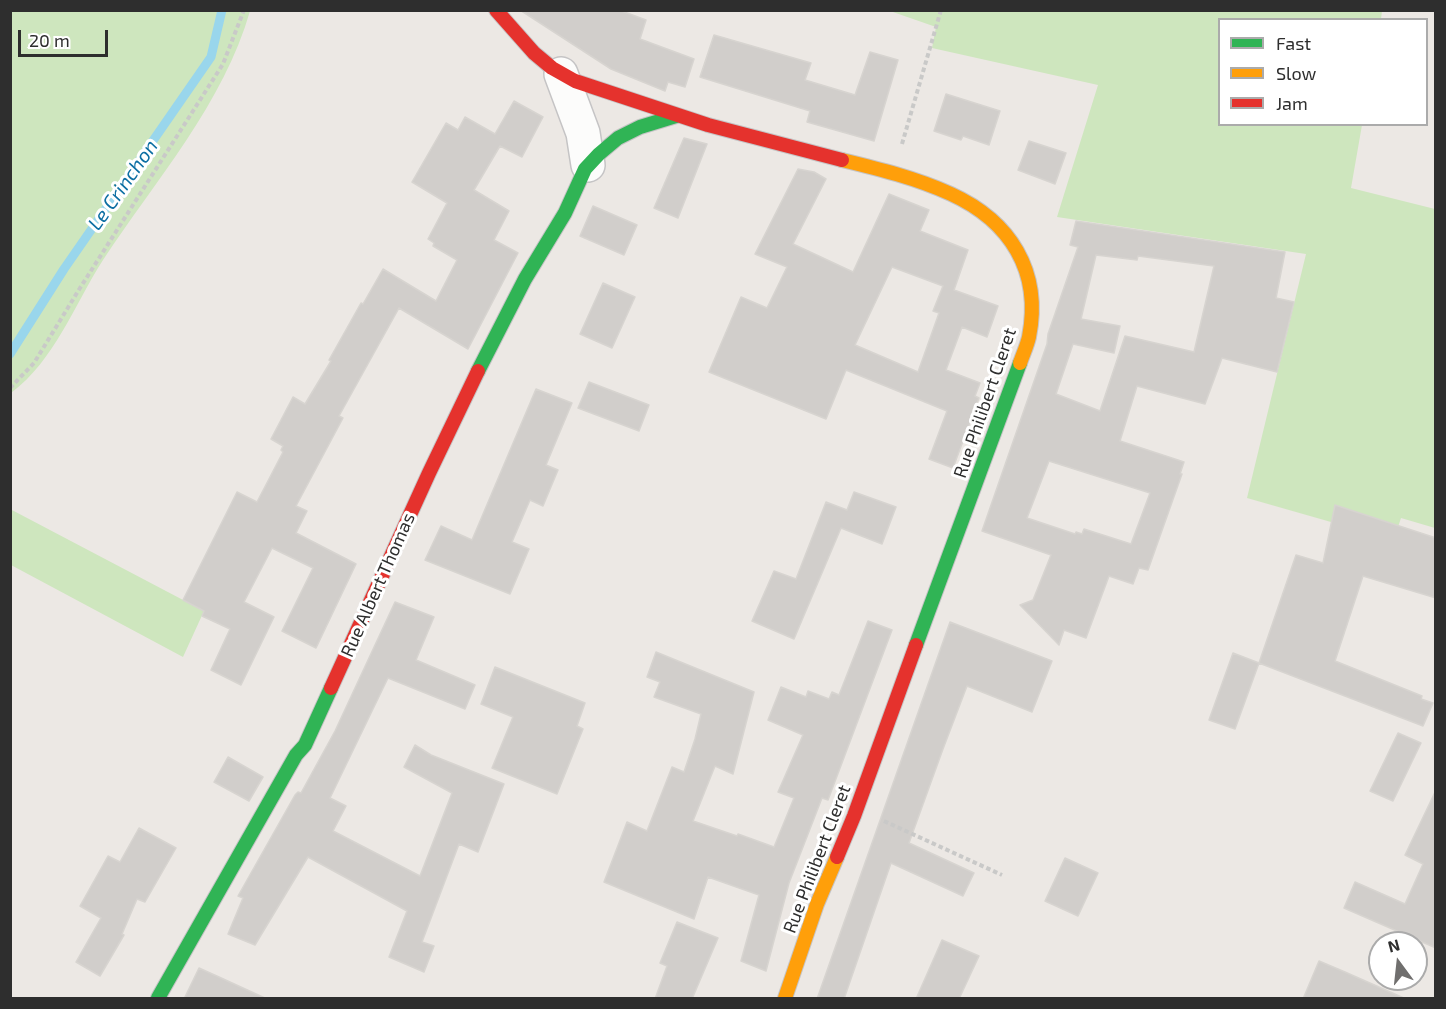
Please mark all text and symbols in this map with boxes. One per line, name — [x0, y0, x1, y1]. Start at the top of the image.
scale bar — [21, 18, 111, 56]
legend — [1218, 18, 1428, 126]
text: 20 m — [29, 29, 70, 51]
text: Fast — [1276, 32, 1311, 54]
text: Slow — [1276, 62, 1316, 84]
text: Jam — [1276, 92, 1308, 114]
water label: Le Crinchon — [83, 135, 163, 235]
street label: Rue Philibert Cleret — [949, 325, 1021, 481]
street label: Rue Albert Thomas — [336, 510, 420, 660]
street label: Rue Philibert Cleret — [779, 782, 855, 936]
north arrow — [1368, 931, 1428, 991]
text: N — [1386, 934, 1402, 956]

